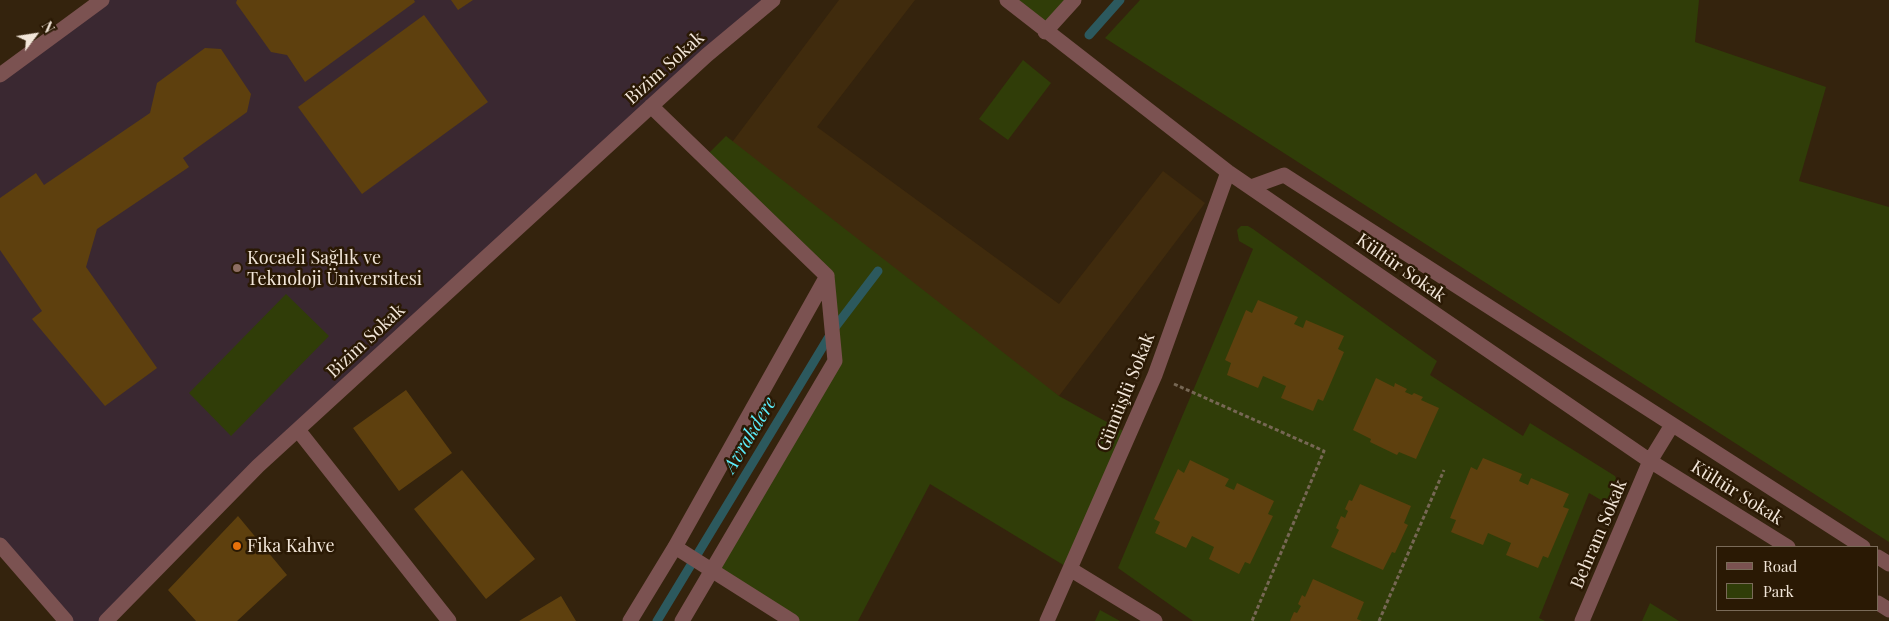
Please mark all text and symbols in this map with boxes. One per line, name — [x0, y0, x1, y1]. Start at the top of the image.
north arrow — [10, 10, 60, 60]
text: N — [38, 18, 59, 36]
street label: Bizim Sokak — [621, 27, 709, 109]
street label: Kültür Sokak — [1352, 229, 1450, 307]
place label: Kocaeli Sağlık ve Teknoloji Üniversitesi — [247, 247, 422, 290]
marker: Kocaeli Sağlık ve Teknoloji Üniversitesi — [231, 262, 243, 274]
street label: Bizim Sokak — [323, 299, 409, 383]
street label: Gümüşlü Sokak — [1092, 330, 1160, 454]
water label: Avrakdere — [719, 393, 781, 477]
street label: Kültür Sokak — [1687, 456, 1787, 530]
street label: Behram Sokak — [1566, 476, 1632, 592]
place label: Fika Kahve — [247, 535, 335, 557]
marker: Fika Kahve — [231, 540, 243, 552]
legend — [1716, 546, 1879, 611]
text: Road — [1763, 556, 1797, 576]
text: Park — [1763, 581, 1794, 601]

